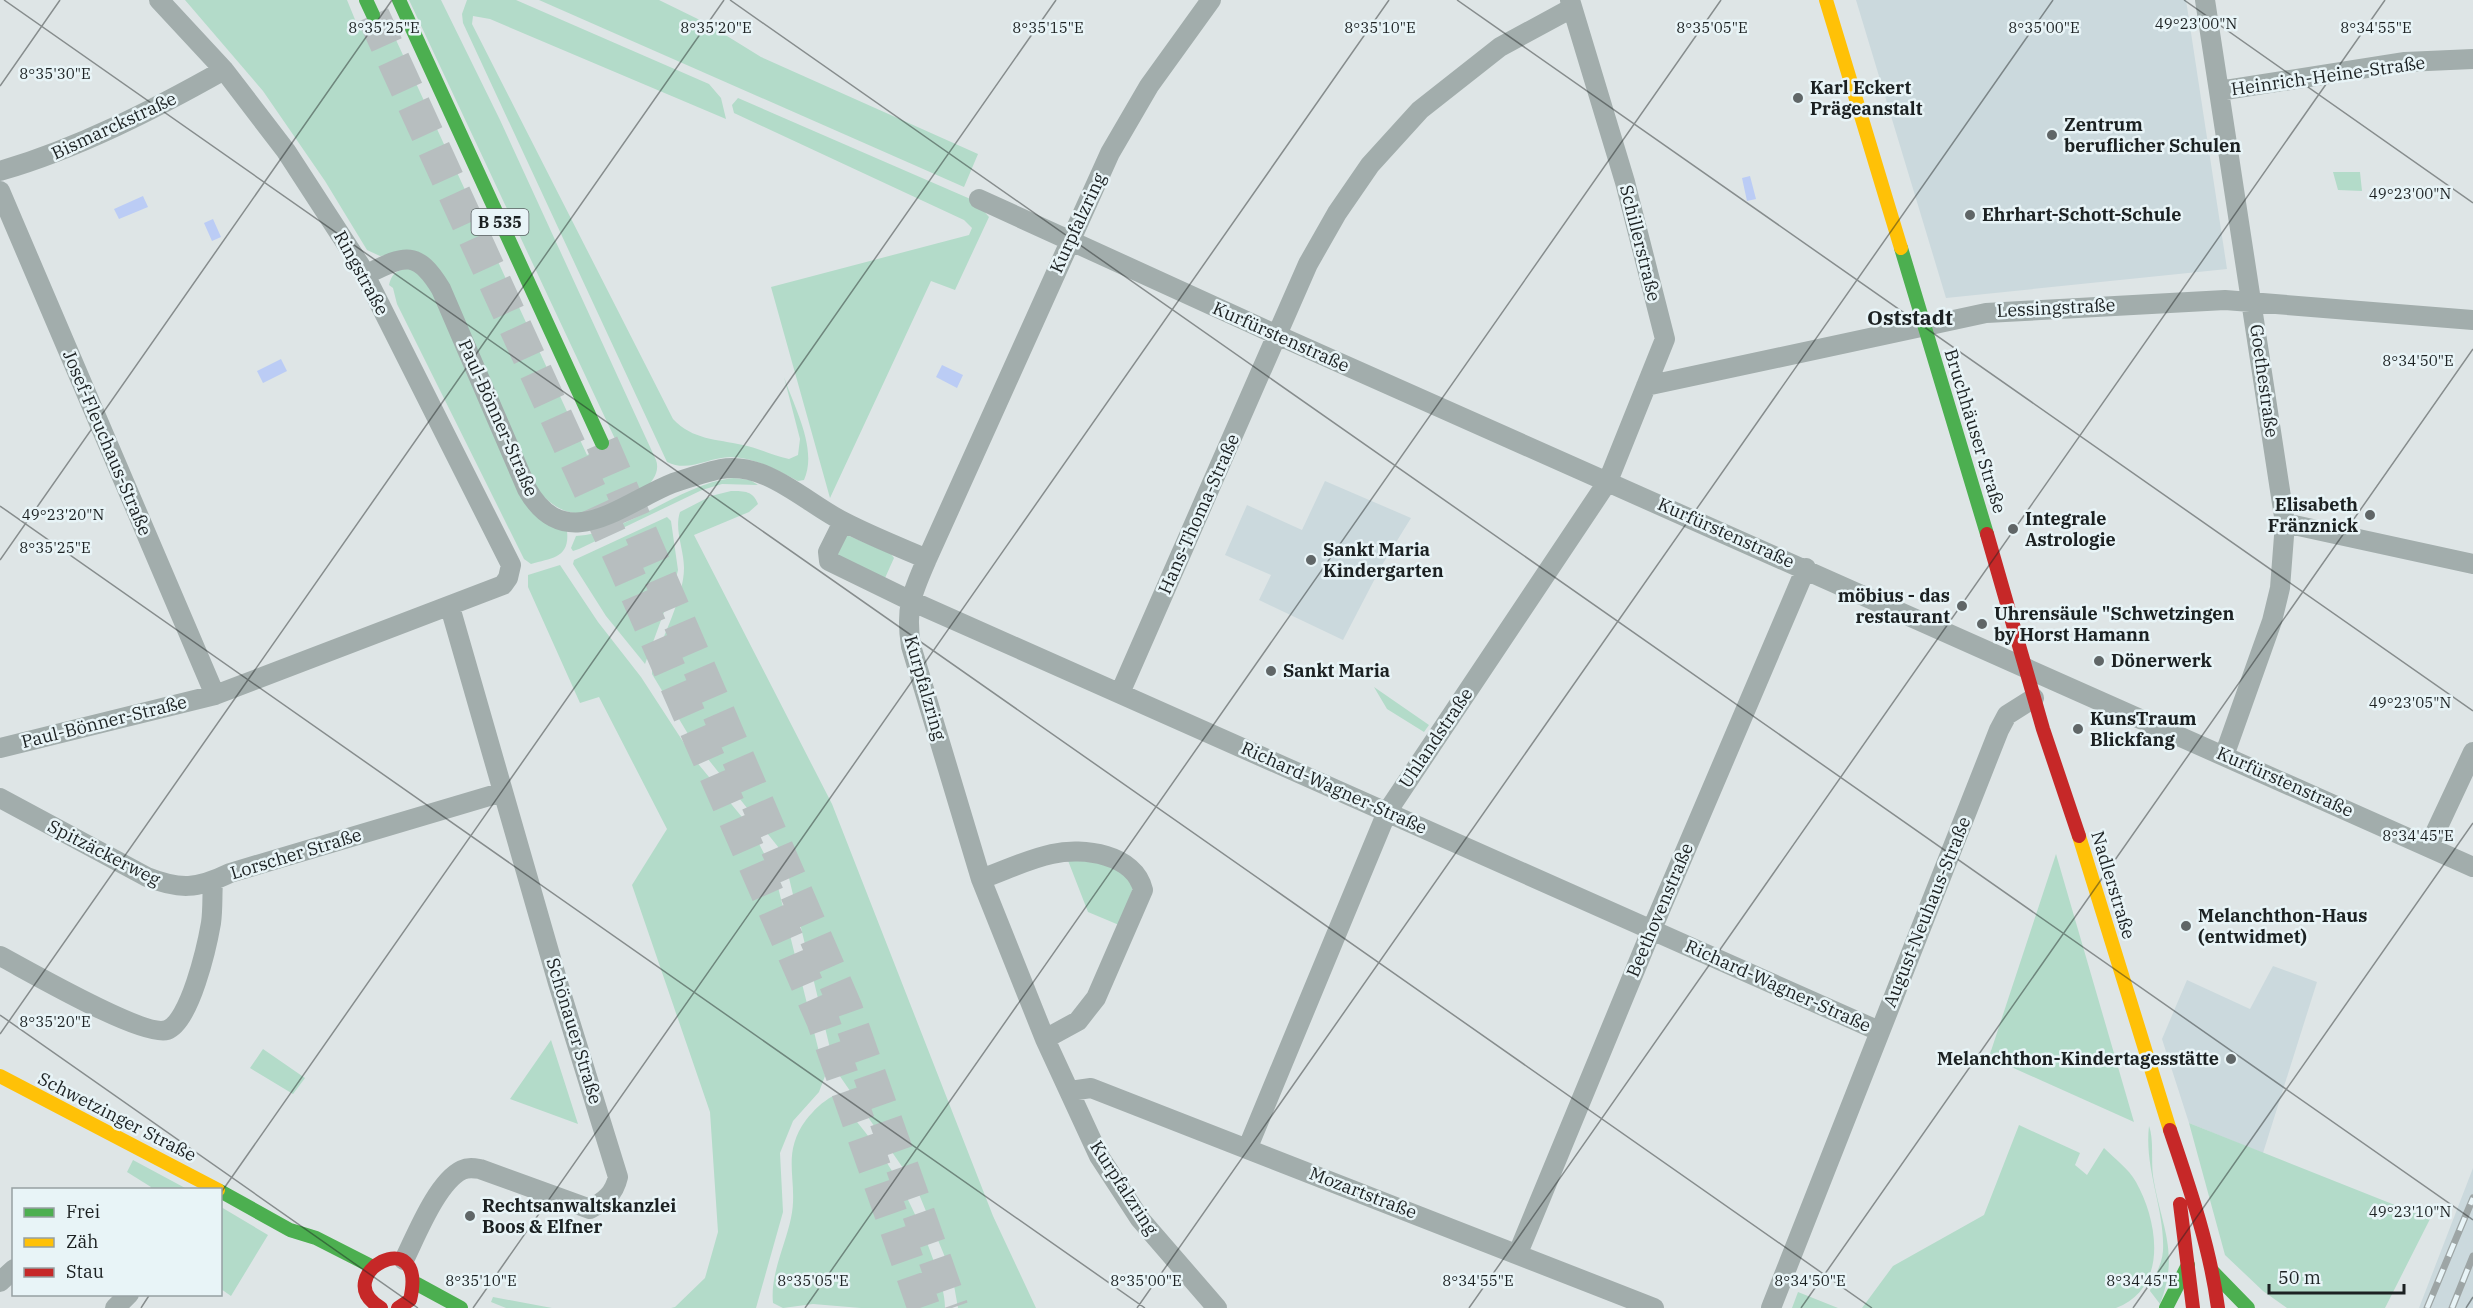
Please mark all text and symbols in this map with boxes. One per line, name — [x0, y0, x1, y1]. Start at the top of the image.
text: 49°23'00"N — [2155, 14, 2237, 33]
text: 8°35'25"E — [348, 18, 420, 37]
text: 8°35'20"E — [680, 18, 752, 37]
text: 8°35'15"E — [1012, 18, 1084, 37]
text: 8°35'10"E — [1344, 18, 1416, 37]
text: 8°35'05"E — [1676, 18, 1748, 37]
text: 8°35'00"E — [2008, 18, 2080, 37]
text: 8°34'55"E — [2340, 18, 2412, 37]
street label: Heinrich-Heine-Straße — [2229, 50, 2426, 101]
text: 8°35'30"E — [19, 64, 91, 83]
place label: Karl Eckert Prägeanstalt — [1810, 76, 1923, 120]
street label: Bismarckstraße — [48, 87, 180, 165]
marker: Karl Eckert Prägeanstalt — [1791, 91, 1805, 105]
place label: Zentrum beruflicher Schulen — [2064, 113, 2241, 157]
marker: Zentrum beruflicher Schulen — [2045, 128, 2059, 142]
street label: Kurpfalzring — [1044, 169, 1111, 277]
street label: Schillerstraße — [1615, 182, 1666, 303]
text: 49°23'00"N — [2369, 184, 2451, 203]
place label: Ehrhart-Schott-Schule — [1982, 203, 2181, 226]
marker: Ehrhart-Schott-Schule — [1963, 208, 1977, 222]
road number: B 535 — [472, 209, 528, 235]
street label: Ringstraße — [329, 226, 394, 319]
street label: Lessingstraße — [1996, 293, 2116, 322]
street label: Kurfürstenstraße — [1209, 296, 1353, 377]
district label: Oststadt — [1867, 303, 1953, 331]
street label: Goethestraße — [2245, 323, 2284, 439]
street label: Paul-Bönner-Straße — [453, 336, 543, 500]
street label: Josef-Fleuchaus-Straße — [58, 346, 157, 539]
street label: Bruchhäuser Straße — [1940, 346, 2011, 516]
text: 8°34'50"E — [2382, 351, 2454, 370]
street label: Hans-Thoma-Straße — [1153, 430, 1244, 598]
street label: Kurfürstenstraße — [1654, 492, 1798, 573]
place label: Elisabeth Fränznick — [2268, 493, 2359, 537]
text: 49°23'20"N — [22, 505, 104, 524]
place label: Integrale Astrologie — [2025, 507, 2116, 551]
marker: Elisabeth Fränznick — [2363, 508, 2377, 522]
marker: Integrale Astrologie — [2006, 522, 2020, 536]
text: 8°35'25"E — [19, 538, 91, 557]
place label: Sankt Maria Kindergarten — [1323, 538, 1444, 582]
marker: Sankt Maria Kindergarten — [1304, 553, 1318, 567]
place label: möbius - das restaurant — [1838, 584, 1950, 628]
marker: möbius - das restaurant — [1955, 599, 1969, 613]
place label: Uhrensäule "Schwetzingen by Horst Hamann — [1994, 602, 2234, 646]
marker: Uhrensäule "Schwetzingen by Horst Hamann — [1975, 617, 1989, 631]
street label: Kurpfalzring — [900, 633, 951, 743]
place label: Dönerwerk — [2111, 649, 2213, 672]
marker: Dönerwerk — [2092, 654, 2106, 668]
place label: Sankt Maria — [1283, 659, 1390, 682]
marker: Sankt Maria — [1264, 664, 1278, 678]
street label: Uhlandstraße — [1394, 683, 1478, 792]
street label: Paul-Bönner-Straße — [19, 690, 189, 753]
text: 49°23'05"N — [2369, 693, 2451, 712]
place label: KunsTraum Blickfang — [2090, 707, 2197, 751]
marker: KunsTraum Blickfang — [2071, 722, 2085, 736]
street label: Richard-Wagner-Straße — [1238, 736, 1431, 839]
street label: Kurfürstenstraße — [2213, 741, 2357, 822]
street label: August-Neuhaus-Straße — [1878, 813, 1975, 1011]
street label: Spitzäckerweg — [44, 814, 165, 891]
street label: Lorscher Straße — [228, 823, 364, 884]
text: 8°34'45"E — [2382, 826, 2454, 845]
street label: Nadlerstraße — [2086, 828, 2141, 942]
street label: Beethovenstraße — [1621, 839, 1698, 980]
place label: Melanchthon-Haus (entwidmet) — [2198, 904, 2367, 948]
marker: Melanchthon-Haus (entwidmet) — [2179, 919, 2193, 933]
street label: Richard-Wagner-Straße — [1682, 934, 1875, 1037]
street label: Schönauer Straße — [541, 955, 608, 1107]
text: 8°35'20"E — [19, 1012, 91, 1031]
place label: Melanchthon-Kindertagesstätte — [1937, 1047, 2219, 1070]
marker: Melanchthon-Kindertagesstätte — [2224, 1052, 2238, 1066]
street label: Schwetzinger Straße — [34, 1067, 200, 1166]
street label: Kurpfalzring — [1085, 1136, 1164, 1239]
street label: Mozartstraße — [1306, 1162, 1420, 1224]
legend — [12, 1188, 222, 1296]
place label: Rechtsanwaltskanzlei Boos & Elfner — [482, 1194, 676, 1238]
text: Frei — [66, 1200, 100, 1223]
text: 49°23'10"N — [2369, 1202, 2451, 1221]
marker: Rechtsanwaltskanzlei Boos & Elfner — [463, 1209, 477, 1223]
text: Zäh — [66, 1230, 99, 1253]
scale bar — [2269, 1257, 2404, 1295]
text: Stau — [66, 1260, 104, 1283]
text: 50 m — [2278, 1266, 2321, 1289]
text: 8°35'10"E — [445, 1271, 517, 1290]
text: 8°35'05"E — [777, 1271, 849, 1290]
text: 8°35'00"E — [1110, 1271, 1182, 1290]
text: 8°34'55"E — [1442, 1271, 1514, 1290]
text: 8°34'50"E — [1774, 1271, 1846, 1290]
text: 8°34'45"E — [2106, 1271, 2178, 1290]

